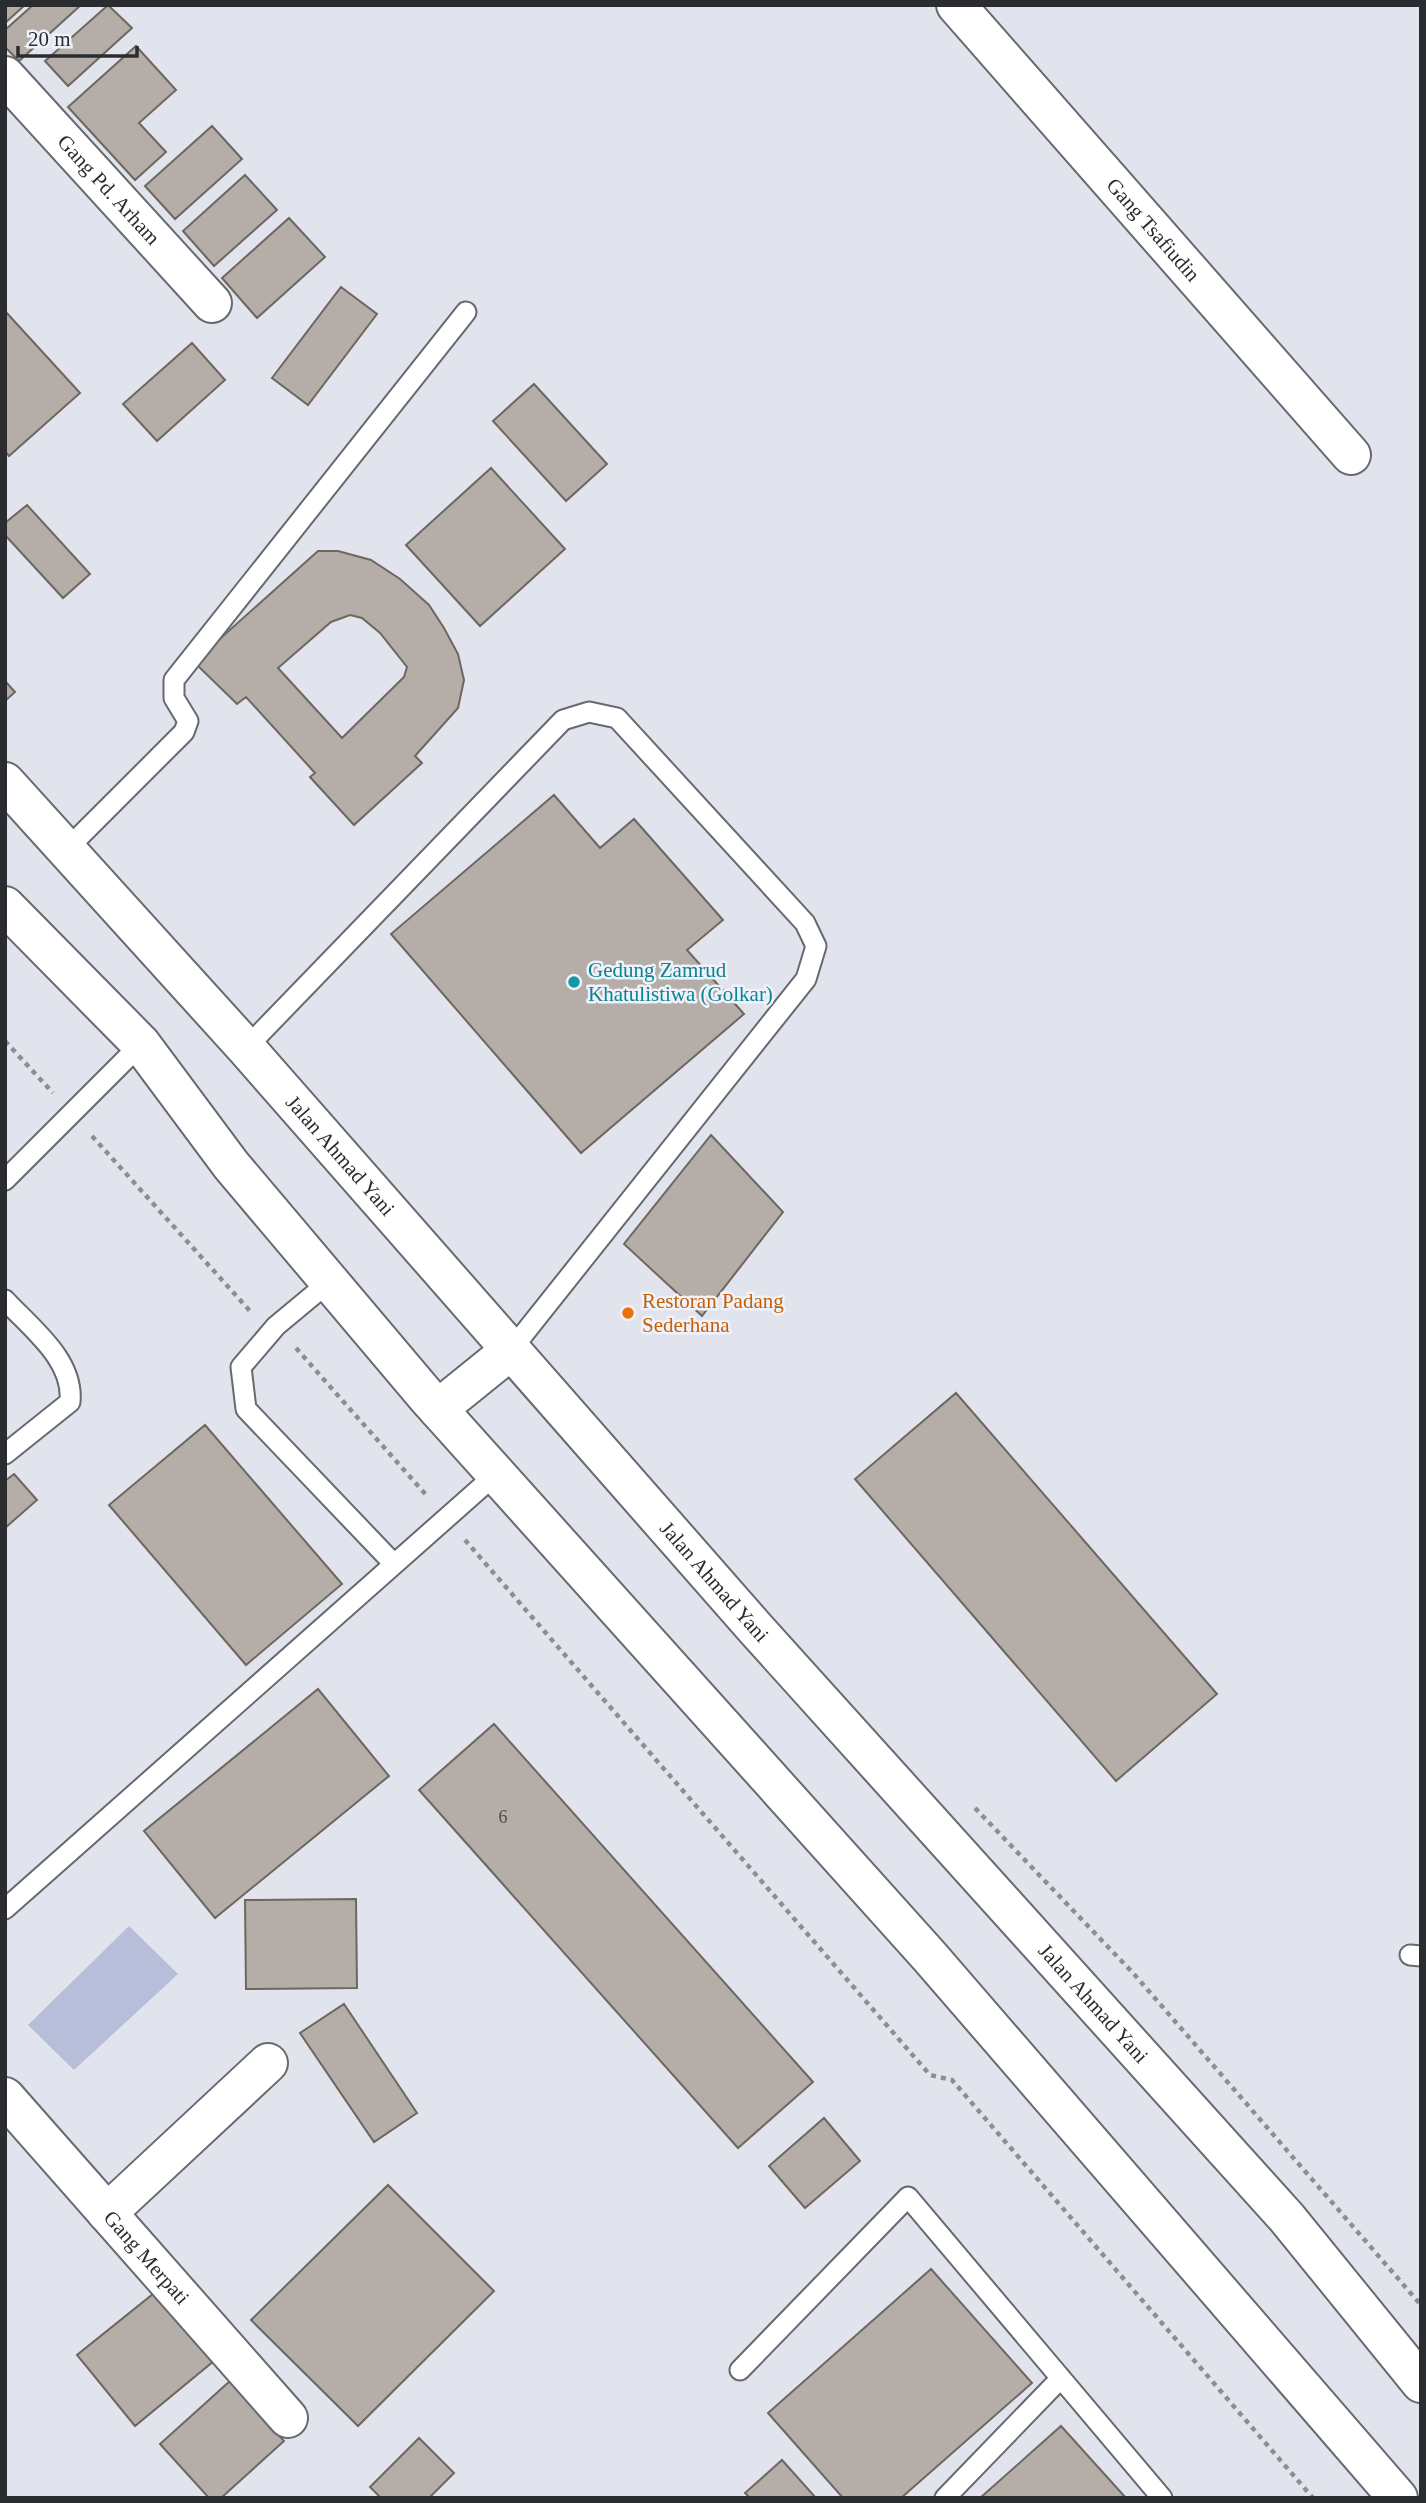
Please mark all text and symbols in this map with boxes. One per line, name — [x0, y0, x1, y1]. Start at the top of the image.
scale bar — [18, 14, 136, 58]
text: 20 m — [28, 27, 71, 51]
street label: Gang Pd. Arham — [53, 130, 165, 250]
street label: Gang Tsafiudin — [1102, 173, 1205, 287]
place label: Gedung Zamrud Khatulistiwa (Golkar) — [588, 958, 773, 1006]
marker: Gedung Zamrud Khatulistiwa (Golkar) — [566, 974, 582, 990]
street label: Jalan Ahmad Yani — [281, 1090, 400, 1221]
place label: Restoran Padang Sederhana — [642, 1289, 784, 1337]
marker: Restoran Padang Sederhana — [620, 1305, 636, 1321]
street label: Jalan Ahmad Yani — [655, 1517, 774, 1647]
house number: 6 — [499, 1807, 508, 1827]
street label: Jalan Ahmad Yani — [1034, 1939, 1153, 2068]
street label: Gang Merpati — [99, 2206, 194, 2310]

